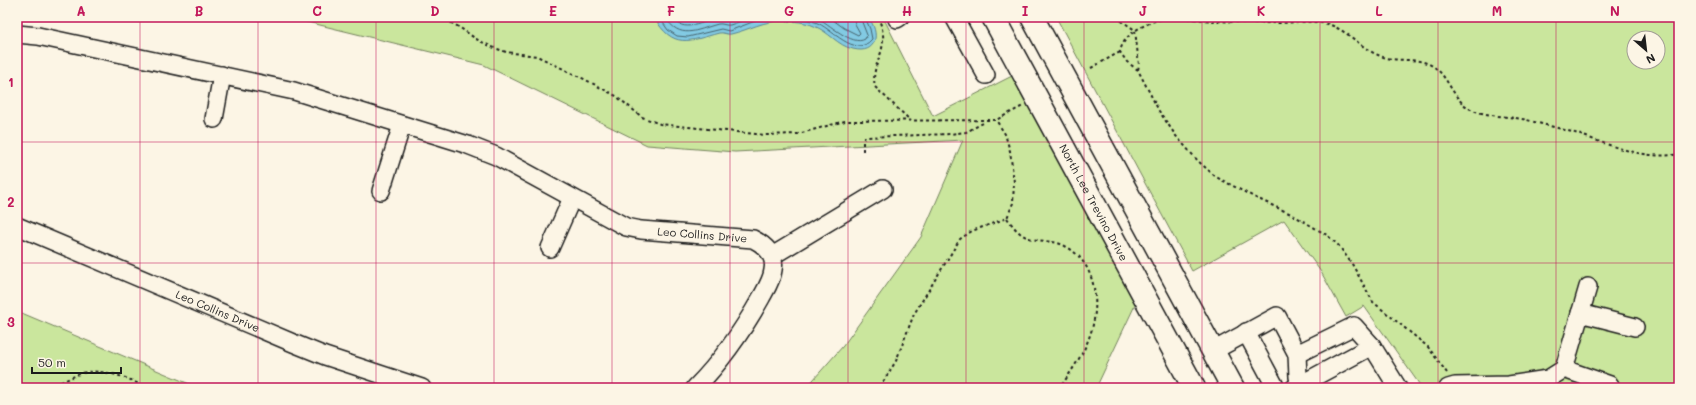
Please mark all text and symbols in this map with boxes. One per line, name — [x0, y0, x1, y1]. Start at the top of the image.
text: A — [76, 2, 86, 19]
text: B — [195, 2, 204, 19]
text: C — [312, 2, 322, 19]
text: D — [430, 2, 440, 19]
text: E — [549, 2, 557, 19]
text: F — [667, 2, 675, 19]
text: G — [784, 2, 794, 19]
text: H — [902, 2, 912, 19]
text: I — [1022, 2, 1029, 19]
text: J — [1139, 2, 1147, 19]
text: K — [1257, 2, 1266, 19]
text: L — [1375, 2, 1383, 19]
text: M — [1492, 2, 1502, 19]
text: N — [1610, 2, 1620, 19]
north arrow — [1626, 30, 1666, 70]
text: N — [1644, 51, 1658, 68]
text: 1 — [8, 73, 14, 90]
street label: North Lee Trevino Drive — [1056, 141, 1132, 263]
text: 2 — [7, 193, 15, 210]
street label: Leo Collins Drive — [657, 223, 748, 246]
street label: Leo Collins Drive — [174, 286, 262, 335]
text: 3 — [7, 313, 15, 330]
scale bar — [32, 349, 121, 375]
text: 50 m — [38, 354, 66, 370]

